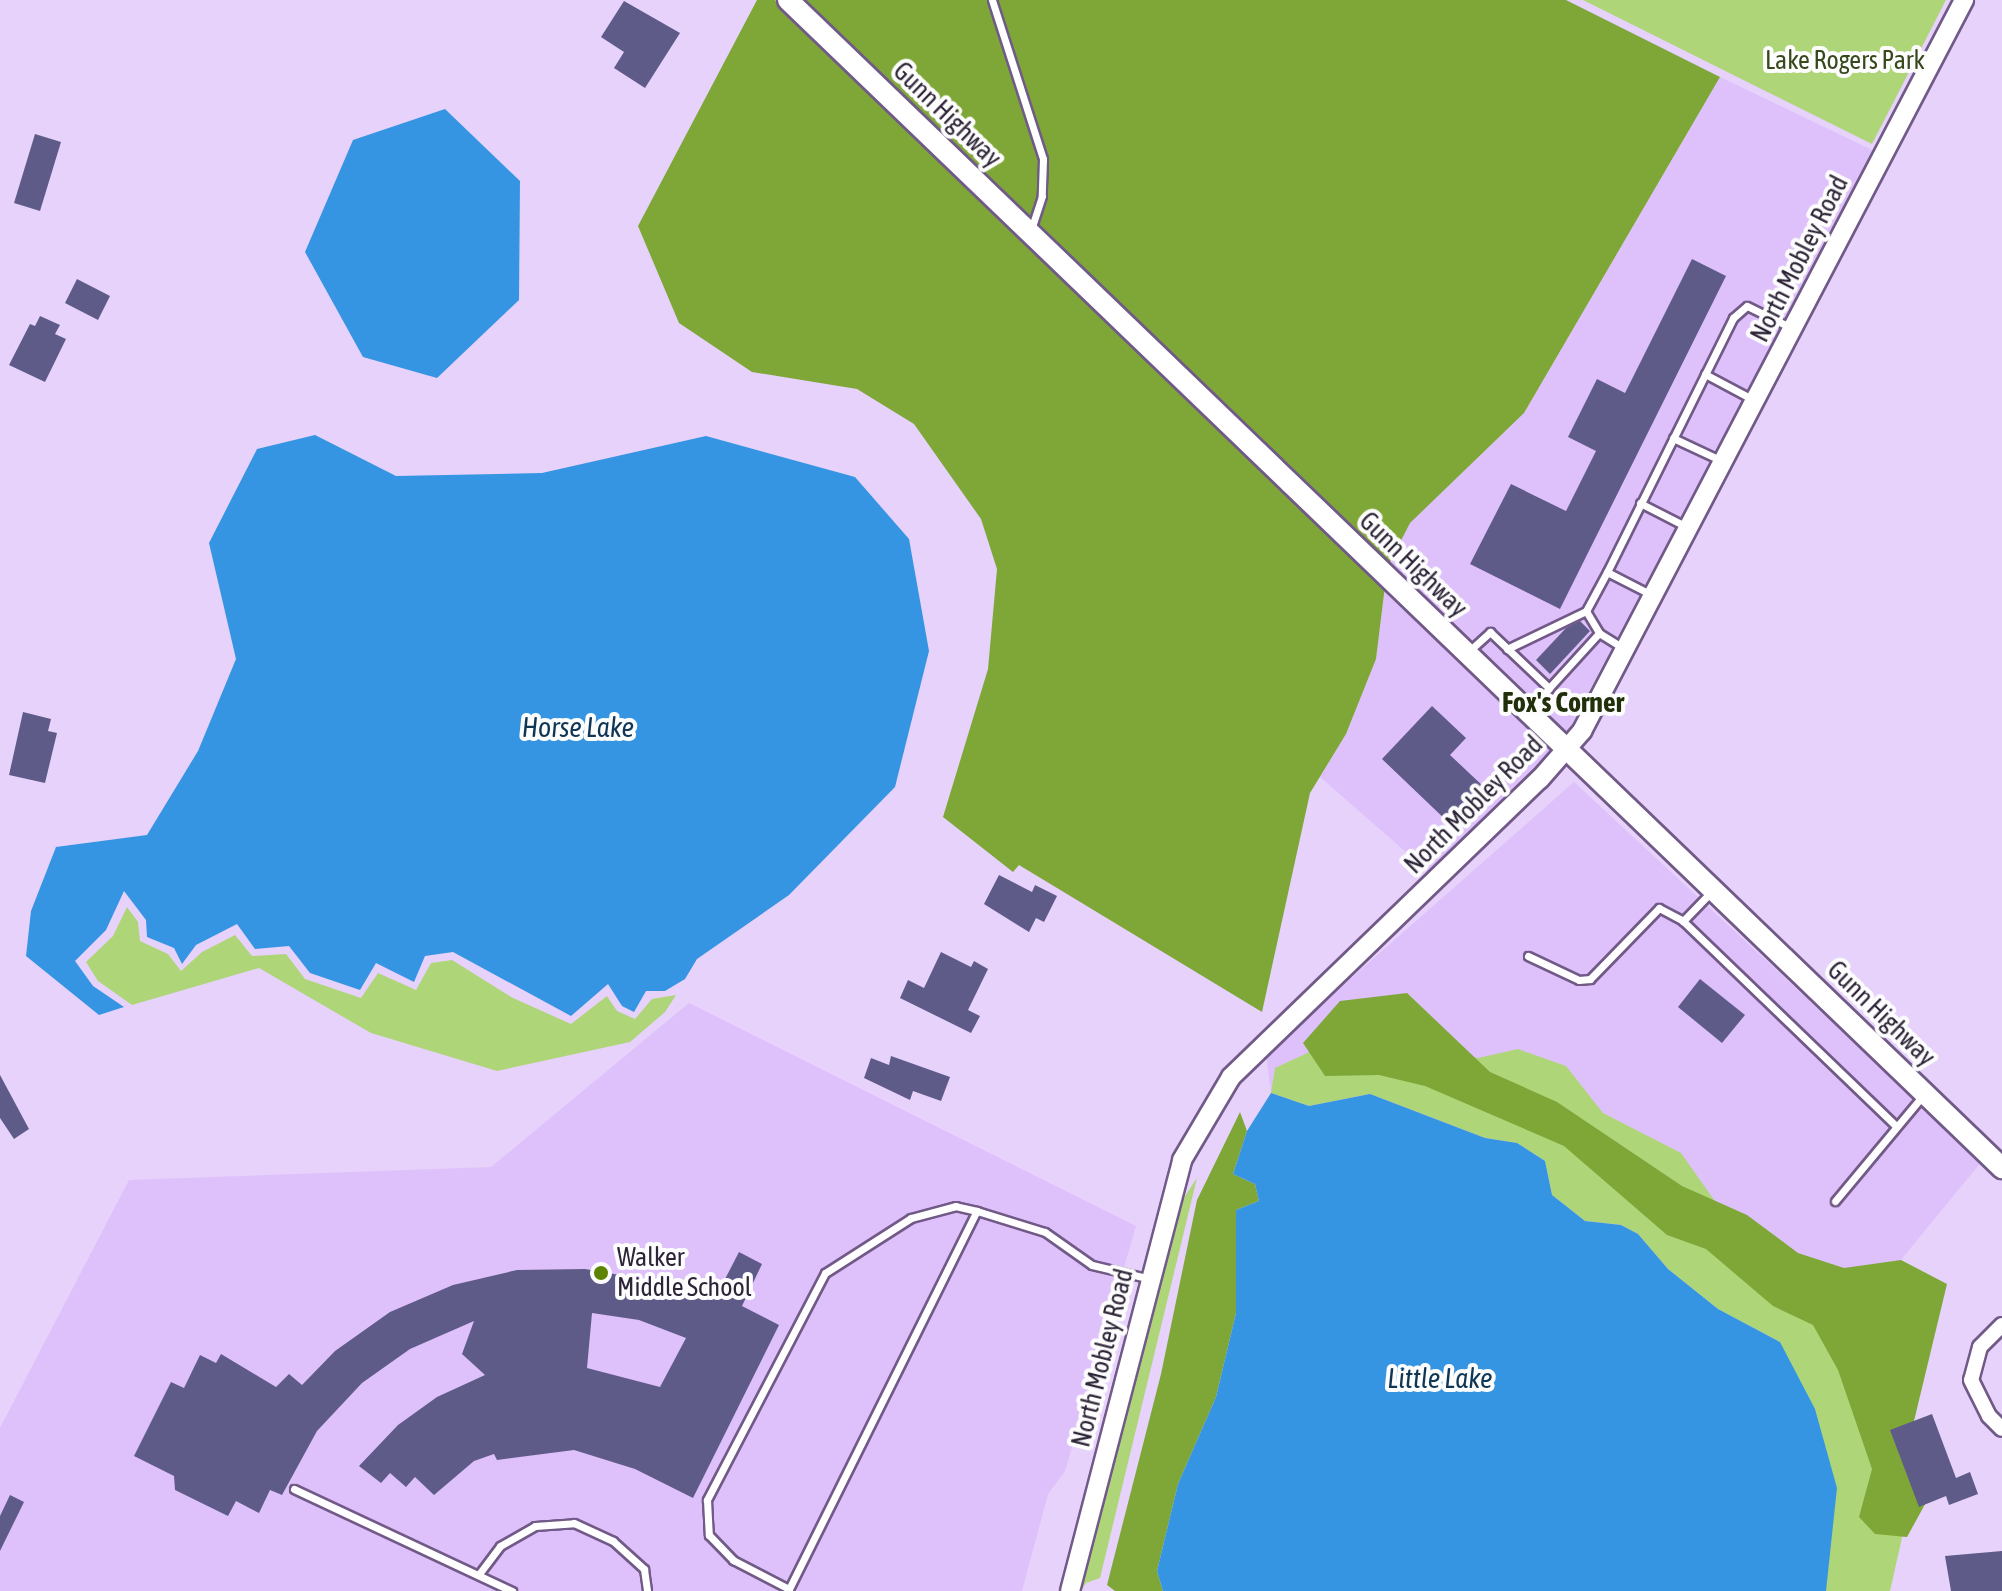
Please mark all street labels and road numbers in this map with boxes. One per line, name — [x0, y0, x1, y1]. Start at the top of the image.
street label: Gunn Highway — [887, 56, 1007, 174]
street label: North Mobley Road — [1745, 171, 1855, 347]
street label: Gunn Highway — [1353, 506, 1473, 624]
street label: North Mobley Road — [1398, 729, 1550, 881]
street label: Gunn Highway — [1821, 955, 1941, 1073]
street label: North Mobley Road — [1066, 1266, 1140, 1450]

